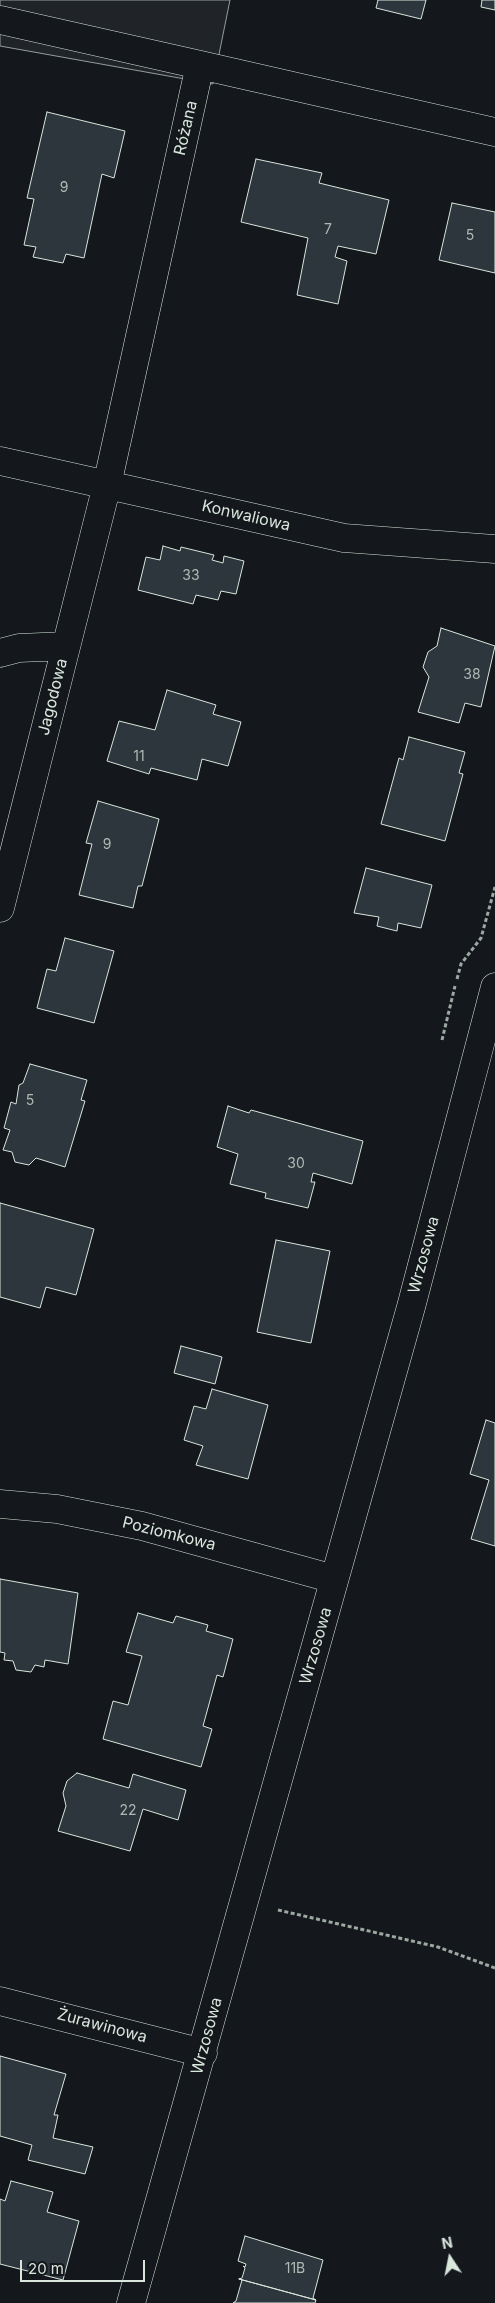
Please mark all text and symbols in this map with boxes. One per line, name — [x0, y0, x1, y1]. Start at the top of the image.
street label: Różana — [170, 99, 202, 157]
house number: 9 — [60, 180, 68, 196]
house number: 7 — [324, 222, 332, 238]
house number: 5 — [466, 228, 474, 244]
street label: Konwaliowa — [200, 496, 292, 536]
house number: 33 — [182, 568, 200, 584]
street label: Jagodowa — [34, 656, 72, 738]
house number: 38 — [463, 667, 481, 683]
house number: 11 — [133, 749, 145, 765]
house number: 9 — [103, 837, 111, 853]
house number: 5 — [26, 1093, 34, 1109]
house number: 30 — [287, 1156, 305, 1172]
street label: Wrzosowa — [404, 1214, 444, 1296]
street label: Poziomkowa — [120, 1513, 218, 1555]
street label: Wrzosowa — [296, 1605, 336, 1687]
house number: 22 — [119, 1803, 137, 1819]
street label: Wrzosowa — [187, 1995, 227, 2077]
street label: Żurawinowa — [55, 2005, 149, 2047]
north arrow — [425, 2233, 475, 2283]
text: N — [440, 2233, 454, 2252]
scale bar — [22, 2250, 148, 2282]
text: 20 m — [28, 2259, 64, 2278]
house number: 11B — [285, 2261, 305, 2277]

